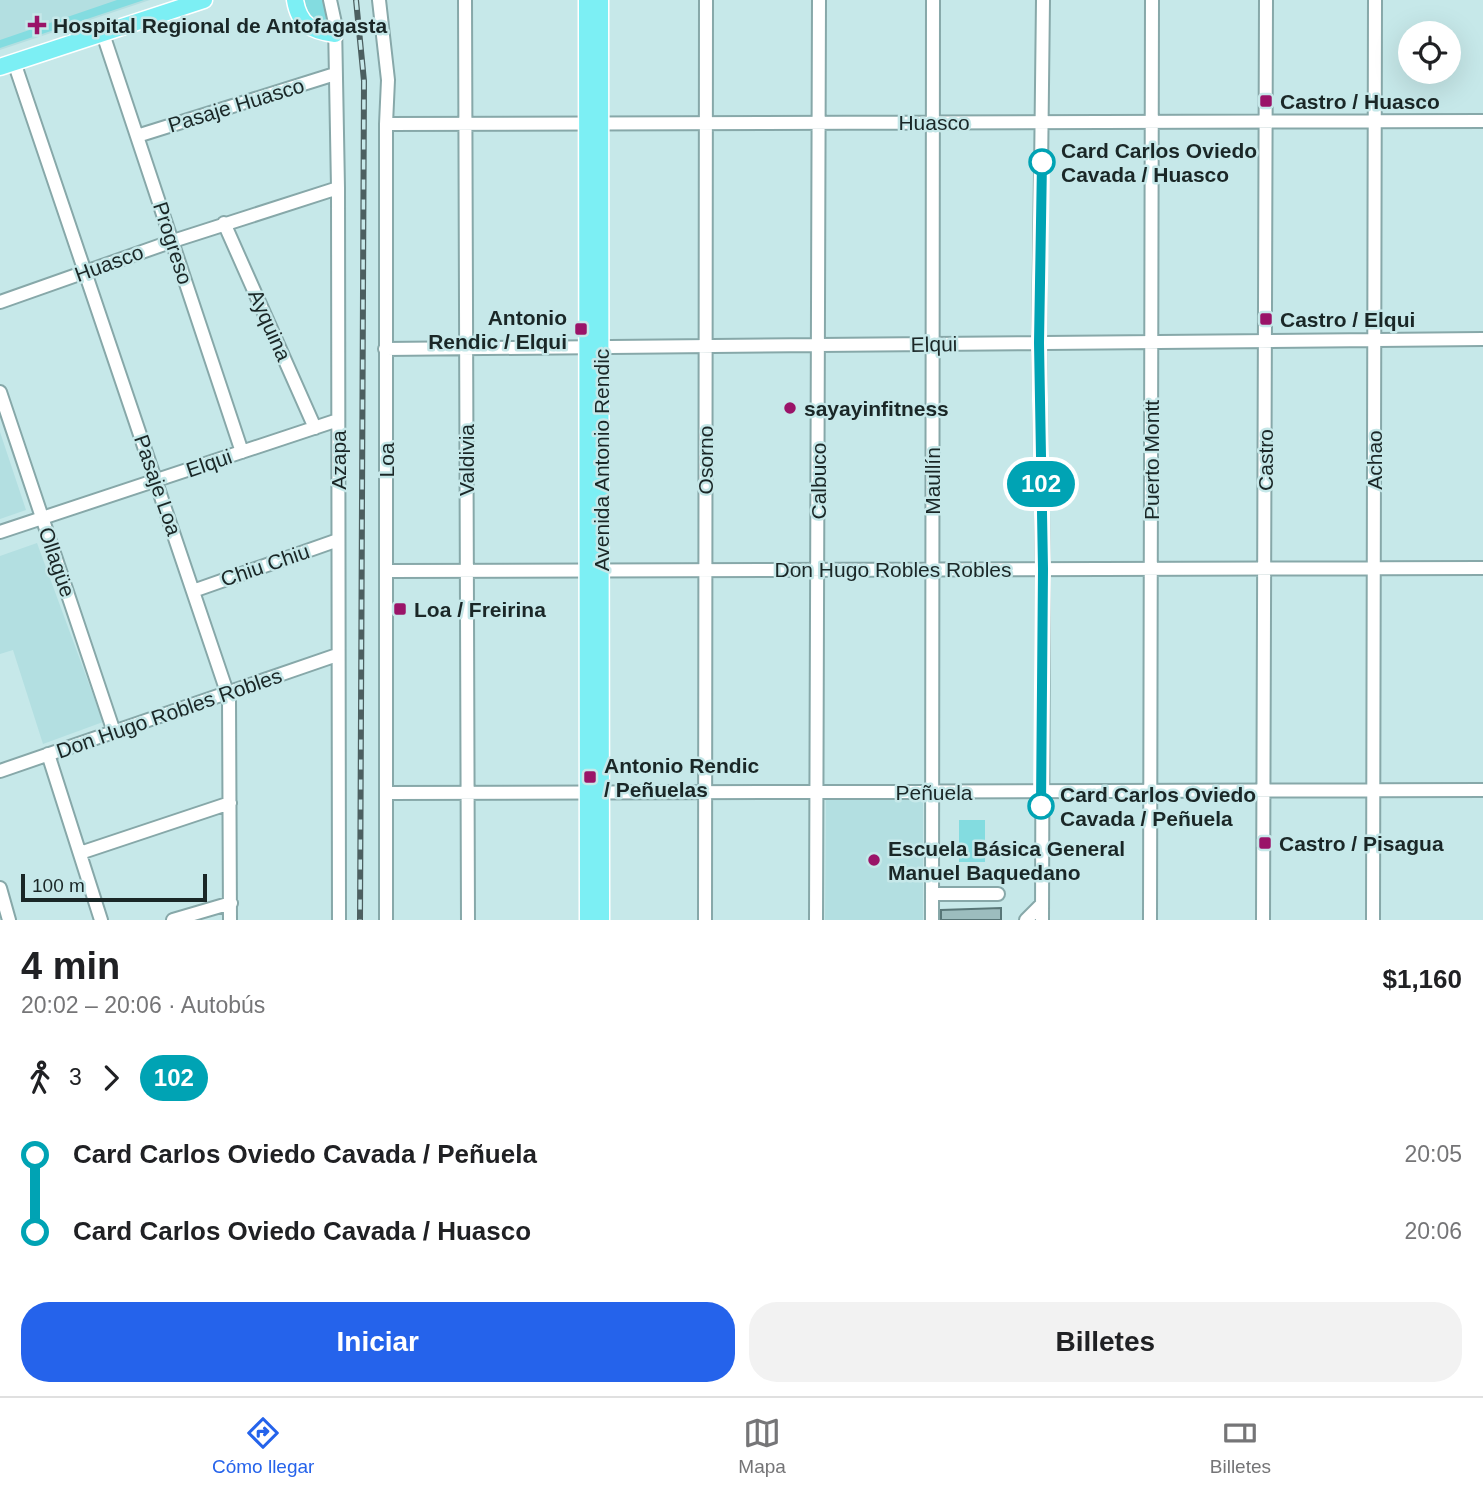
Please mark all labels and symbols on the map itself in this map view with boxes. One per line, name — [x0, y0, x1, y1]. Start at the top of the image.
place label: Hospital Regional de Antofagasta — [53, 14, 387, 37]
marker: Hospital Regional de Antofagasta — [27, 15, 47, 35]
street label: Pasaje Huasco — [165, 73, 307, 137]
place label: Castro / Huasco — [1280, 90, 1440, 113]
marker: Castro / Huasco — [1258, 93, 1274, 109]
street label: Huasco — [898, 111, 970, 134]
place label: Card Carlos Oviedo Cavada / Huasco — [1061, 139, 1257, 186]
marker: Card Carlos Oviedo Cavada / Huasco — [1029, 149, 1055, 175]
street label: Progreso — [149, 199, 197, 287]
street label: Huasco — [72, 240, 146, 286]
street label: Ayquina — [244, 286, 296, 364]
place label: Antonio Rendic / Elqui — [428, 306, 567, 353]
place label: Castro / Elqui — [1280, 308, 1415, 331]
marker: Castro / Elqui — [1258, 311, 1274, 327]
marker: Antonio Rendic / Elqui — [573, 321, 589, 337]
street label: Elqui — [910, 332, 958, 356]
street label: Avenida Antonio Rendic — [590, 349, 613, 571]
place label: sayayinfitness — [804, 397, 949, 420]
marker: sayayinfitness — [782, 400, 798, 416]
street label: Puerto Montt — [1140, 400, 1163, 520]
street label: Valdivia — [455, 424, 478, 496]
street label: Osorno — [694, 426, 717, 494]
street label: Castro — [1254, 429, 1277, 491]
street label: Azapa — [327, 430, 350, 490]
street label: Achao — [1363, 430, 1386, 490]
street label: Pasaje Loa — [130, 432, 186, 539]
street label: Loa — [375, 442, 398, 478]
street label: Calbuco — [807, 442, 830, 520]
street label: Elqui — [183, 445, 235, 481]
street label: Maullín — [921, 447, 944, 515]
line badge: 102 — [1001, 461, 1081, 507]
street label: Ollagüe — [34, 524, 80, 600]
street label: Chiu Chiu — [218, 539, 312, 591]
street label: Don Hugo Robles Robles — [775, 558, 1011, 581]
place label: Loa / Freirina — [414, 598, 546, 621]
marker: Loa / Freirina — [392, 601, 408, 617]
street label: Don Hugo Robles Robles — [53, 664, 285, 762]
place label: Antonio Rendic / Peñuelas — [604, 754, 759, 801]
marker: Antonio Rendic / Peñuelas — [582, 769, 598, 785]
street label: Peñuela — [895, 781, 973, 804]
place label: Card Carlos Oviedo Cavada / Peñuela — [1060, 783, 1256, 830]
marker: Card Carlos Oviedo Cavada / Peñuela — [1028, 793, 1054, 819]
place label: Castro / Pisagua — [1279, 832, 1444, 855]
marker: Castro / Pisagua — [1257, 835, 1273, 851]
place label: Escuela Básica General Manuel Baquedano — [888, 837, 1125, 884]
marker: Escuela Básica General Manuel Baquedano — [866, 852, 882, 868]
scale bar — [21, 871, 206, 903]

